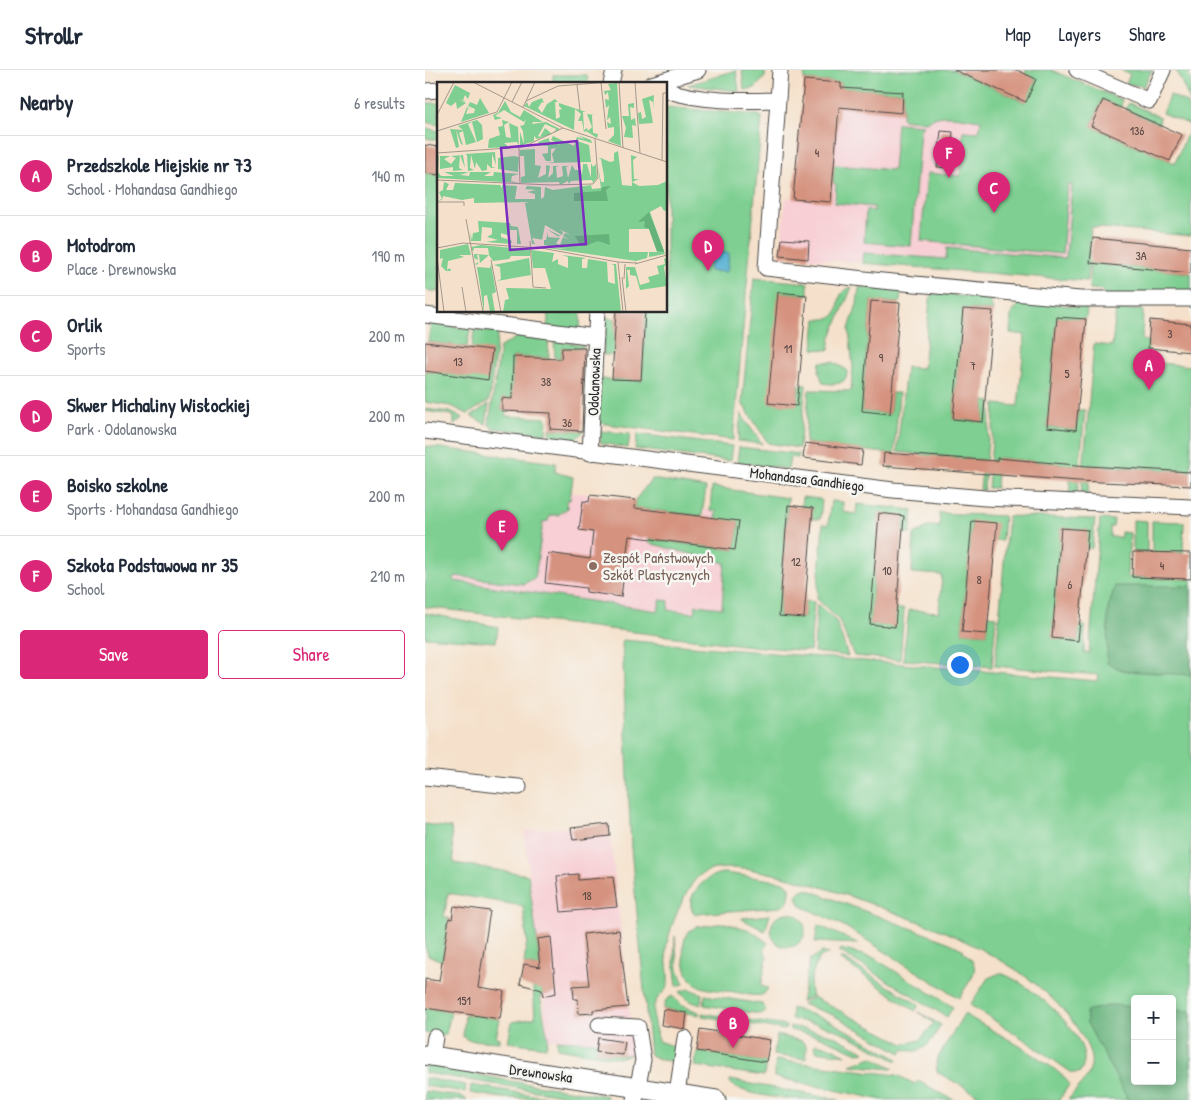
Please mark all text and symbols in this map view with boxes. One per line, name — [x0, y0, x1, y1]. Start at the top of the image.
text: Strollr — [25, 19, 83, 51]
text: Map — [1005, 22, 1031, 47]
text: Layers — [1059, 22, 1101, 47]
text: Share — [1129, 22, 1166, 47]
inset map — [437, 82, 667, 312]
text: Nearby — [20, 88, 73, 117]
text: 6 results — [354, 92, 405, 114]
house number: 136 — [1130, 122, 1144, 139]
pin: F — [933, 137, 965, 178]
house number: 4 — [815, 144, 820, 161]
text: Przedszkole Miejskie nr 73 — [67, 152, 252, 178]
text: A — [32, 165, 40, 187]
text: 140 m — [371, 165, 405, 187]
pin: C — [978, 172, 1010, 213]
text: School · Mohandasa Gandhiego — [67, 178, 237, 200]
pin: D — [692, 230, 724, 271]
text: Motodrom — [67, 232, 135, 258]
text: B — [32, 245, 40, 267]
text: 190 m — [372, 245, 405, 267]
house number: 3A — [1135, 247, 1147, 264]
text: Place · Drewnowska — [67, 258, 176, 280]
text: Orlik — [67, 312, 102, 338]
text: C — [32, 325, 40, 347]
text: 200 m — [369, 325, 405, 347]
house number: 3 — [1167, 325, 1173, 342]
house number: 7 — [626, 329, 632, 346]
text: Sports — [67, 338, 105, 360]
house number: 11 — [784, 340, 792, 357]
street label: Odolanowska — [582, 348, 606, 416]
house number: 9 — [879, 349, 884, 366]
pin: A — [1133, 349, 1165, 390]
house number: 13 — [453, 353, 463, 370]
house number: 7 — [970, 357, 976, 374]
house number: 5 — [1064, 365, 1070, 382]
house number: 38 — [541, 373, 551, 390]
text: Skwer Michaliny Wisłockiej — [67, 392, 250, 418]
text: D — [32, 405, 40, 427]
text: 200 m — [369, 405, 405, 427]
house number: 36 — [562, 414, 572, 431]
text: Park · Odolanowska — [67, 418, 177, 440]
street label: Mohandasa Gandhiego — [749, 462, 865, 496]
text: Boisko szkolne — [67, 472, 168, 498]
text: E — [32, 485, 40, 507]
text: 200 m — [369, 485, 405, 507]
text: Sports · Mohandasa Gandhiego — [67, 498, 239, 520]
pin: E — [486, 510, 518, 551]
place label: Zespół Państwowych Szkół Plastycznych — [603, 547, 713, 585]
text: Szkoła Podstawowa nr 35 — [67, 552, 238, 578]
house number: 12 — [791, 553, 801, 570]
house number: 4 — [1160, 557, 1165, 574]
marker: Zespół Państwowych Szkół Plastycznych — [587, 560, 599, 572]
house number: 10 — [882, 562, 892, 579]
text: F — [33, 565, 39, 587]
text: 210 m — [370, 565, 405, 587]
house number: 8 — [976, 571, 982, 588]
house number: 6 — [1068, 576, 1073, 593]
text: School — [67, 578, 104, 600]
button: Save — [20, 630, 208, 679]
button: Share — [218, 630, 405, 679]
your location — [947, 652, 973, 678]
house number: 18 — [582, 887, 592, 904]
house number: 151 — [457, 992, 471, 1009]
map controls — [1131, 995, 1176, 1085]
button: + — [1131, 995, 1176, 1040]
pin: B — [717, 1007, 749, 1048]
button: − — [1131, 1040, 1176, 1085]
street label: Drewnowska — [508, 1058, 574, 1088]

